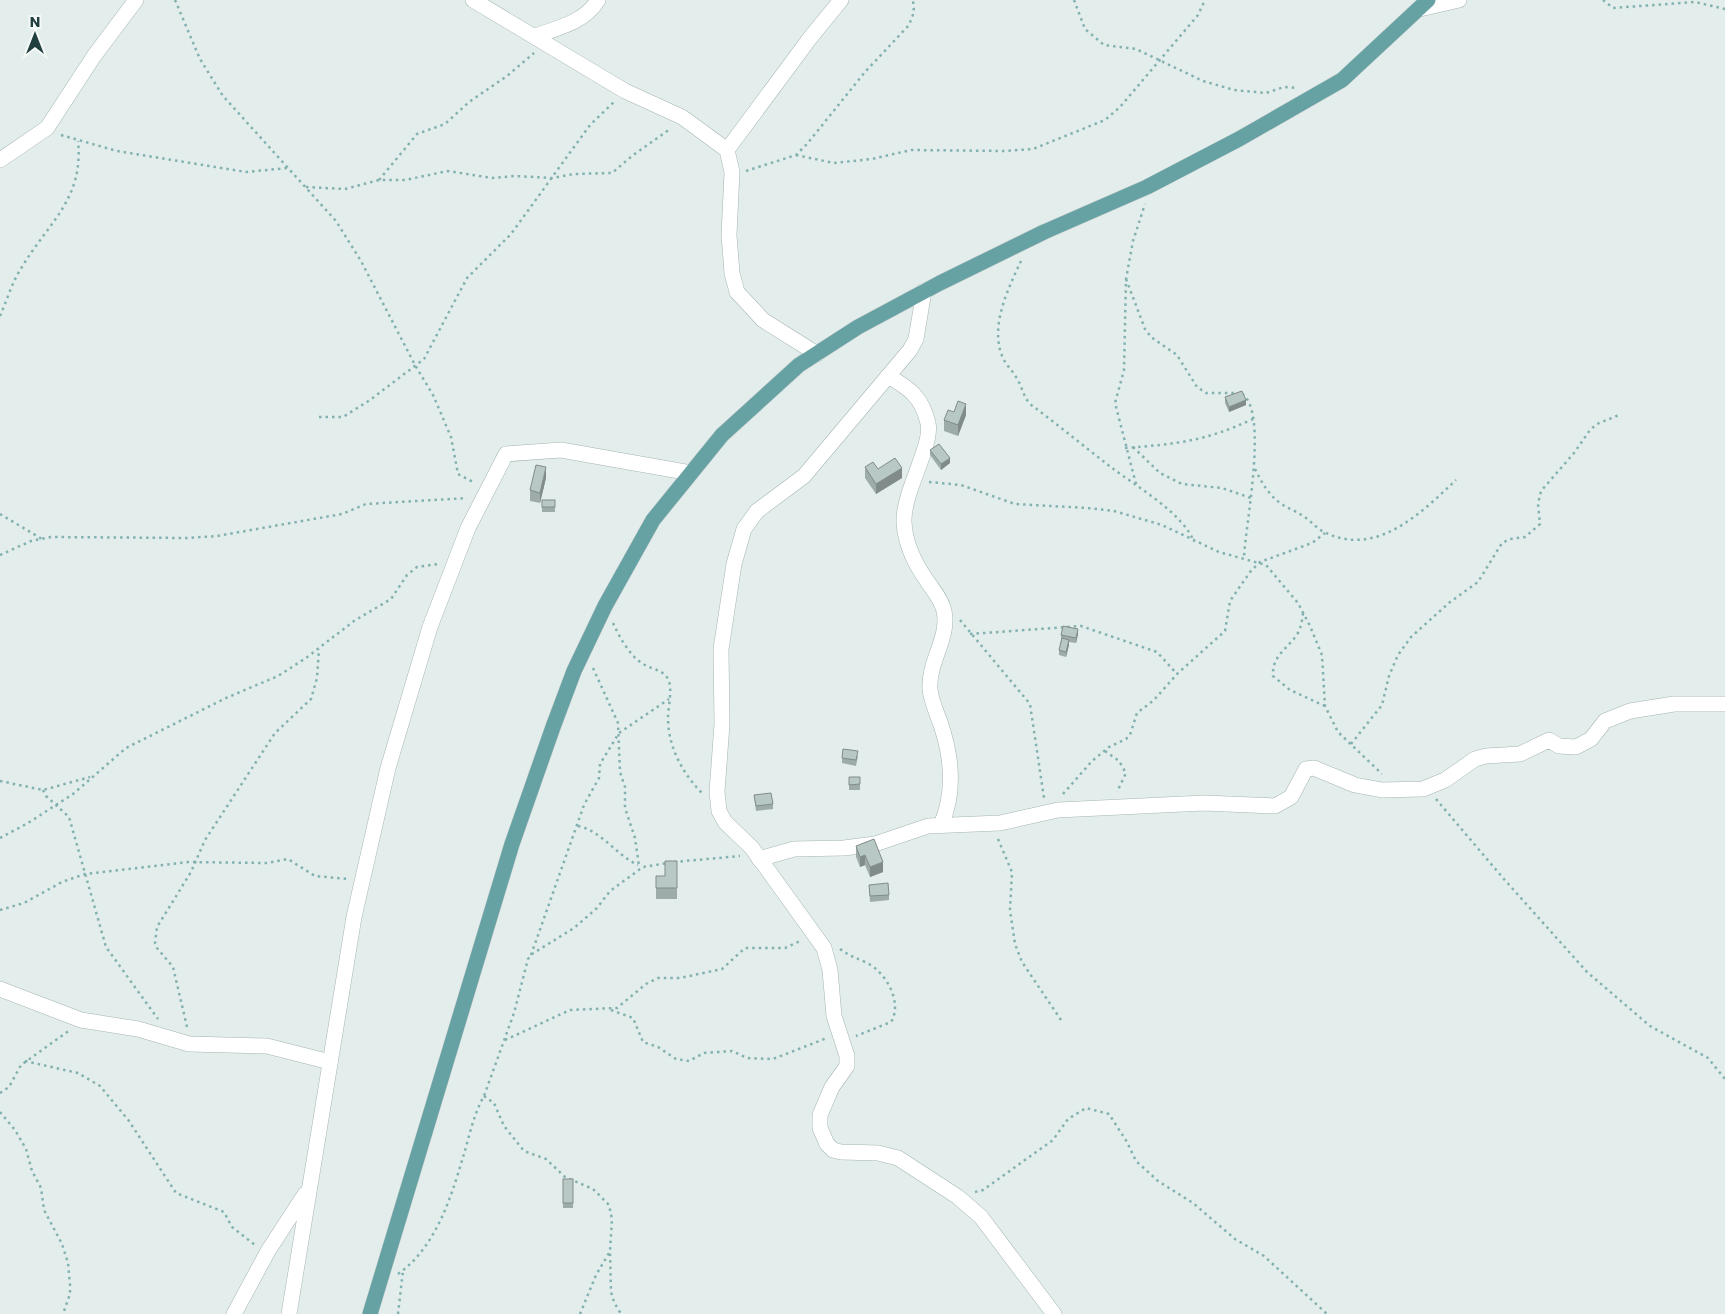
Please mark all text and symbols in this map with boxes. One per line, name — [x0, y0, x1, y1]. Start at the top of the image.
north arrow — [10, 10, 60, 60]
text: N — [30, 12, 40, 32]

